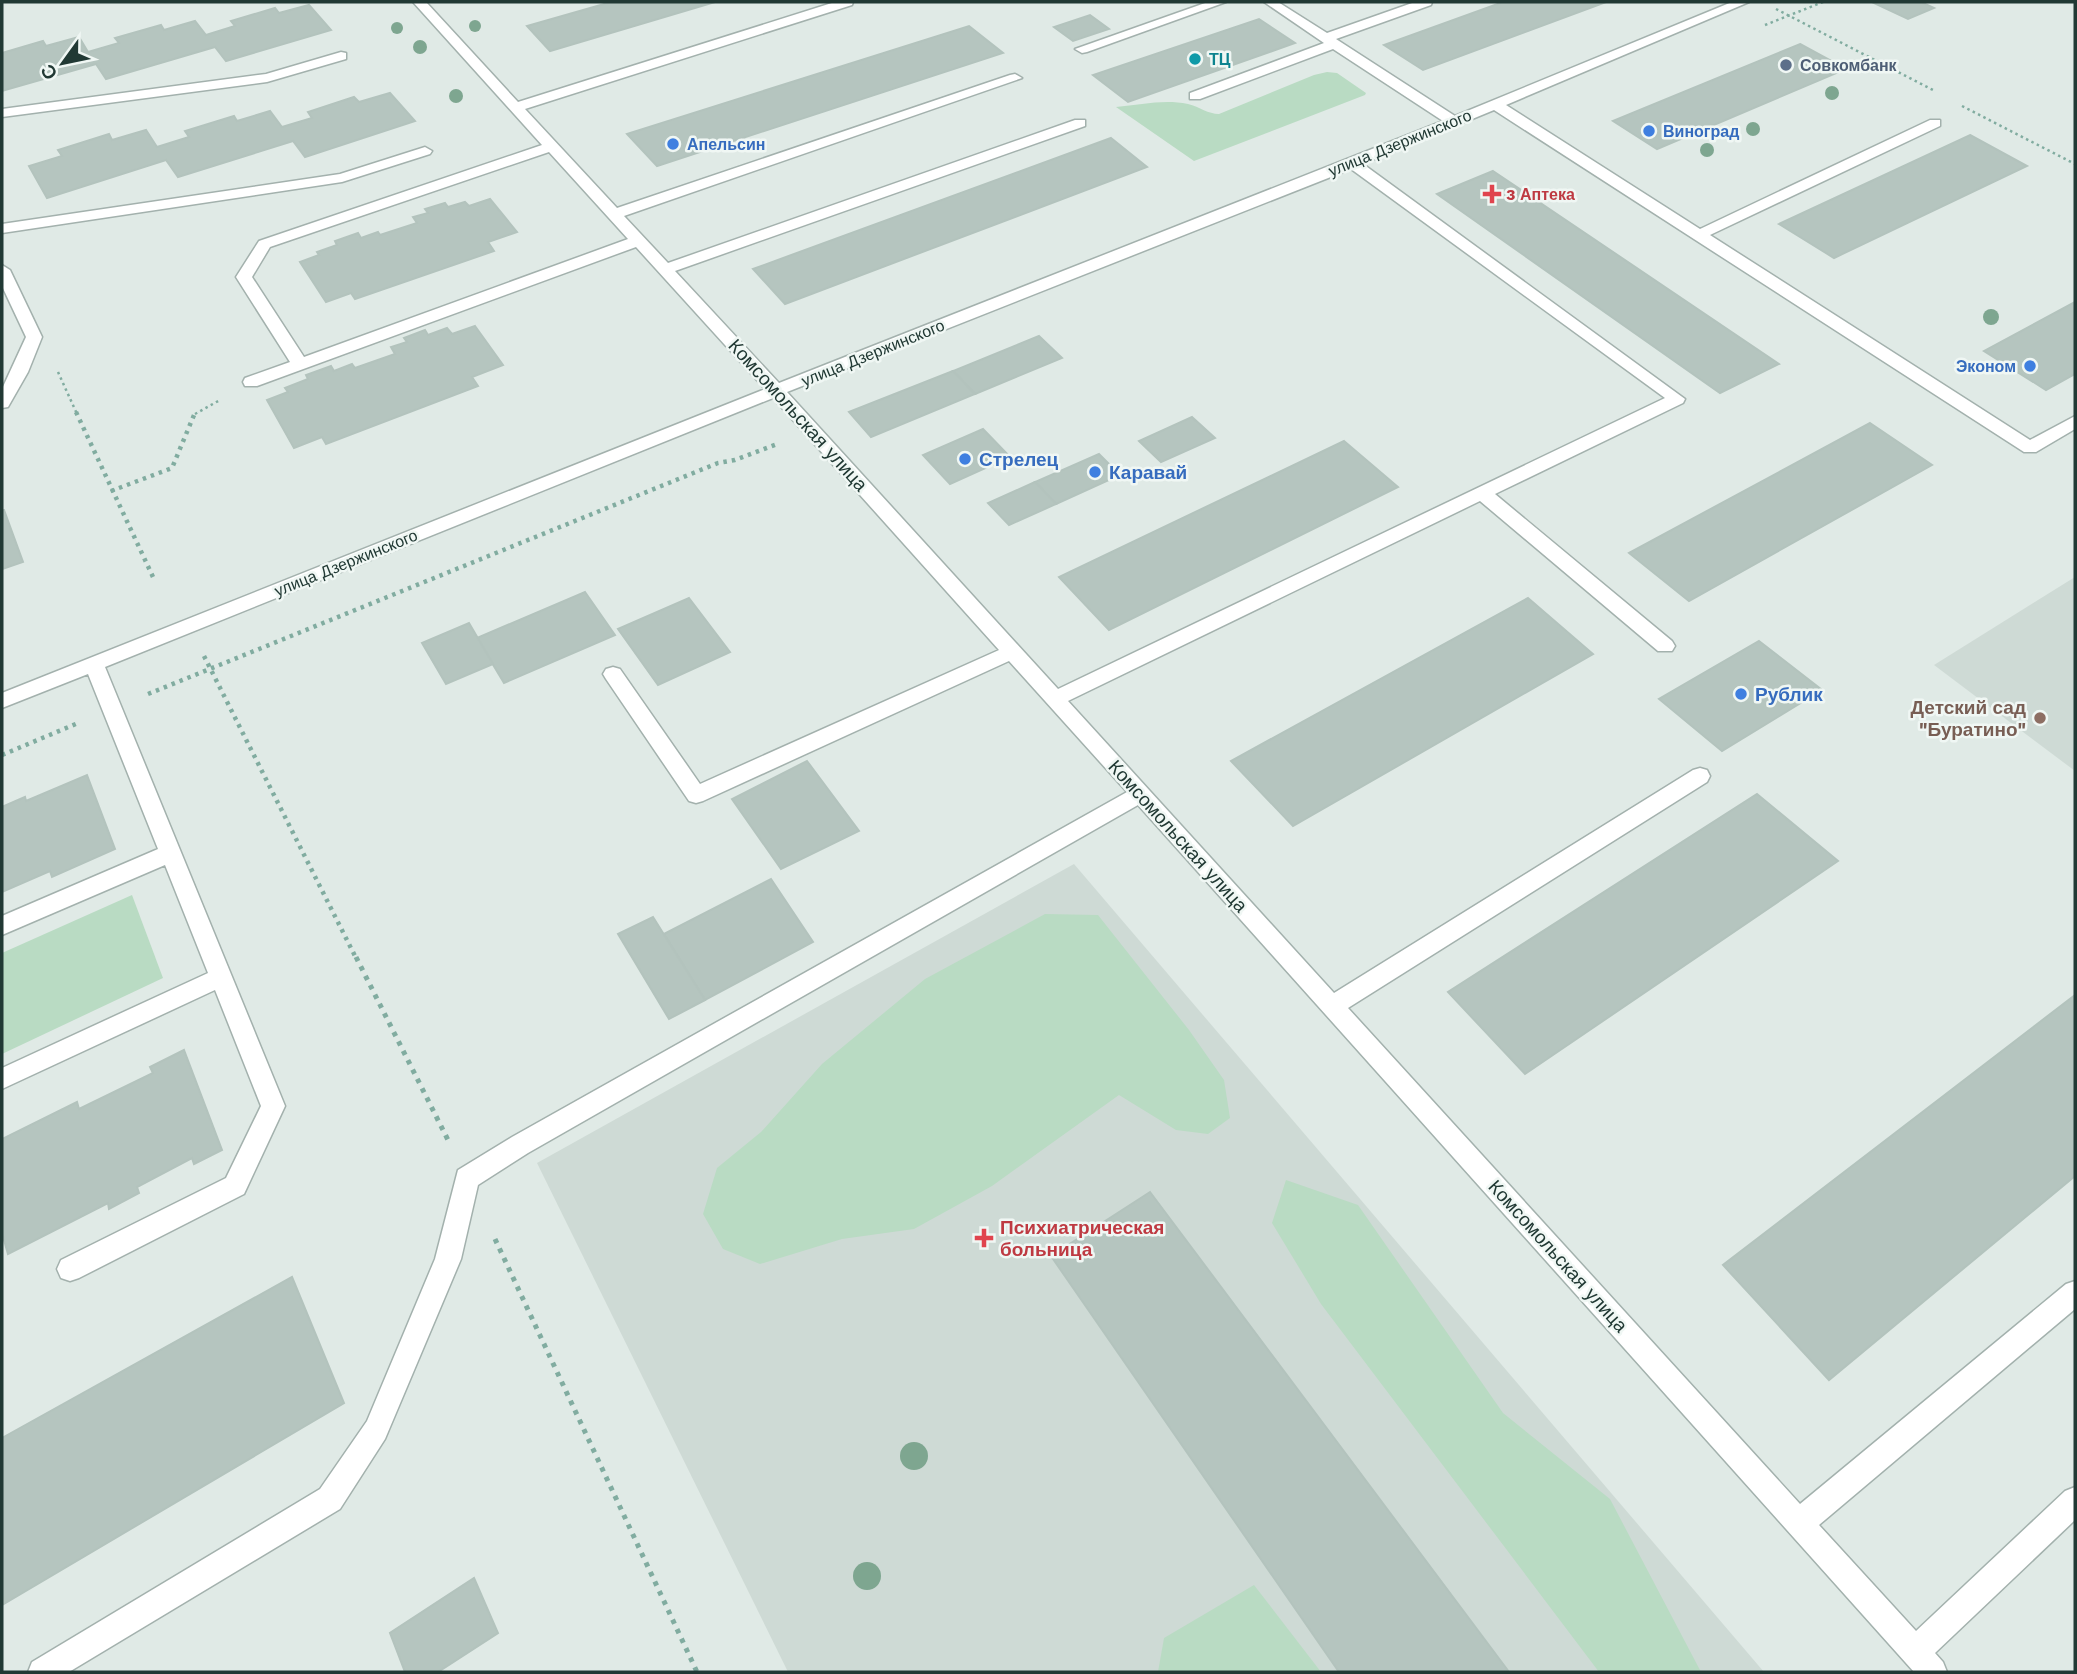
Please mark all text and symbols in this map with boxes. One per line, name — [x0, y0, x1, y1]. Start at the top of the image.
north arrow — [28, 28, 98, 98]
place label: ТЦ — [1209, 50, 1231, 69]
marker: ТЦ — [1187, 51, 1203, 67]
place label: Совкомбанк — [1800, 56, 1898, 75]
marker: Совкомбанк — [1778, 57, 1794, 73]
text: С — [36, 60, 63, 84]
street label: улица Дзержинского — [1326, 106, 1474, 180]
place label: Виноград — [1663, 122, 1739, 141]
marker: Виноград — [1641, 123, 1657, 139]
place label: Апельсин — [687, 135, 766, 154]
marker: Апельсин — [665, 136, 681, 152]
place label: 3 Аптека — [1506, 185, 1575, 204]
marker: 3 Аптека — [1484, 186, 1500, 202]
street label: улица Дзержинского — [799, 316, 947, 390]
street label: Комсомольская улица — [724, 334, 873, 496]
place label: Эконом — [1956, 357, 2016, 376]
marker: Эконом — [2022, 358, 2038, 374]
place label: Стрелец — [979, 448, 1059, 471]
marker: Стрелец — [957, 451, 973, 467]
place label: Каравай — [1109, 461, 1187, 484]
marker: Каравай — [1087, 464, 1103, 480]
street label: улица Дзержинского — [272, 526, 420, 600]
place label: Рублик — [1755, 683, 1823, 706]
marker: Рублик — [1733, 686, 1749, 702]
place label: Детский сад "Буратино" — [1911, 696, 2026, 741]
marker: Детский сад "Буратино" — [2032, 710, 2048, 726]
street label: Комсомольская улица — [1104, 755, 1253, 917]
street label: Комсомольская улица — [1484, 1175, 1633, 1337]
place label: Психиатрическая больница — [1000, 1216, 1164, 1261]
marker: Психиатрическая больница — [974, 1228, 994, 1248]

